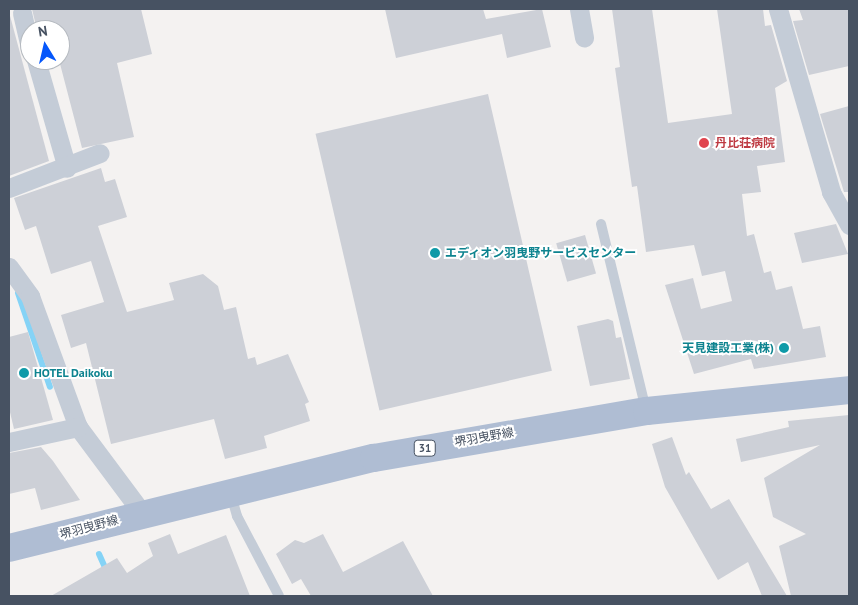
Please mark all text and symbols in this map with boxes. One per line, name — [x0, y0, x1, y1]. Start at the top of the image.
north arrow — [20, 20, 70, 70]
text: N — [37, 22, 49, 41]
marker: 丹比荘病院 — [697, 136, 711, 150]
place label: 丹比荘病院 — [715, 136, 775, 150]
place label: エディオン羽曳野サービスセンター — [445, 246, 637, 260]
marker: エディオン羽曳野サービスセンター — [429, 247, 441, 259]
place label: 天見建設工業(株) — [682, 341, 774, 355]
marker: 天見建設工業(株) — [778, 342, 790, 354]
place label: HOTEL Daikoku — [34, 366, 113, 380]
marker: HOTEL Daikoku — [18, 367, 30, 379]
street label: 堺羽曳野線 — [453, 425, 515, 449]
road number: 31 — [414, 439, 436, 456]
street label: 堺羽曳野線 — [58, 512, 120, 542]

